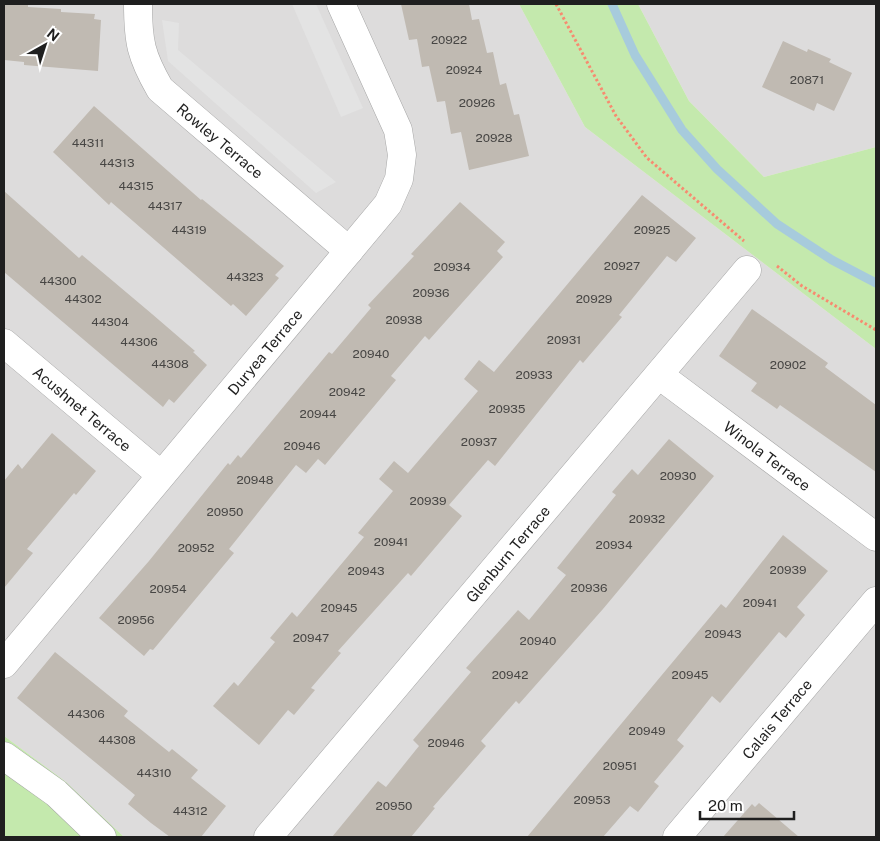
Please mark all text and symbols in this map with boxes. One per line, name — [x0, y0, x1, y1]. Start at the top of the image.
north arrow — [20, 20, 70, 70]
text: N — [44, 25, 62, 45]
house number: 20922 — [431, 33, 467, 47]
house number: 20924 — [446, 63, 483, 77]
house number: 20871 — [790, 73, 824, 87]
house number: 20926 — [459, 96, 495, 110]
street label: Rowley Terrace — [174, 100, 266, 182]
house number: 20928 — [476, 131, 513, 145]
house number: 44311 — [72, 136, 104, 150]
house number: 44313 — [99, 156, 135, 170]
house number: 44315 — [118, 179, 154, 193]
house number: 44317 — [148, 199, 182, 213]
house number: 44319 — [171, 223, 207, 237]
house number: 20925 — [634, 223, 671, 237]
house number: 20927 — [604, 259, 640, 273]
house number: 20934 — [434, 260, 471, 274]
house number: 44323 — [226, 270, 264, 284]
house number: 44300 — [39, 274, 77, 288]
house number: 20936 — [413, 286, 449, 300]
house number: 44302 — [64, 292, 102, 306]
house number: 20929 — [576, 292, 612, 306]
street label: Duryea Terrace — [224, 306, 306, 398]
house number: 20938 — [385, 313, 423, 327]
house number: 44304 — [91, 315, 129, 329]
house number: 20931 — [547, 333, 581, 347]
house number: 44306 — [120, 335, 158, 349]
house number: 20940 — [353, 347, 389, 361]
house number: 44308 — [151, 357, 189, 371]
house number: 20902 — [770, 358, 806, 372]
street label: Acushnet Terrace — [30, 363, 134, 455]
house number: 20933 — [516, 368, 552, 382]
house number: 20942 — [329, 385, 365, 399]
house number: 20935 — [488, 402, 526, 416]
house number: 20944 — [300, 407, 337, 421]
street label: Winola Terrace — [720, 418, 814, 494]
house number: 20937 — [461, 435, 497, 449]
house number: 20946 — [284, 439, 320, 453]
house number: 20930 — [660, 469, 696, 483]
house number: 20948 — [236, 473, 274, 487]
house number: 20939 — [410, 494, 446, 508]
street label: Glenburn Terrace — [463, 502, 553, 606]
house number: 20950 — [207, 505, 243, 519]
house number: 20932 — [629, 512, 665, 526]
house number: 20941 — [374, 535, 408, 549]
house number: 20934 — [596, 538, 633, 552]
house number: 20952 — [178, 541, 214, 555]
house number: 20939 — [770, 563, 806, 577]
house number: 20943 — [348, 564, 385, 578]
house number: 20936 — [571, 581, 607, 595]
house number: 20954 — [149, 582, 187, 596]
house number: 20941 — [743, 596, 777, 610]
house number: 20945 — [320, 601, 358, 615]
house number: 20956 — [117, 613, 155, 627]
house number: 20943 — [705, 627, 742, 641]
house number: 20947 — [293, 631, 329, 645]
house number: 20940 — [520, 634, 556, 648]
house number: 20942 — [492, 668, 528, 682]
house number: 20945 — [671, 668, 709, 682]
street label: Calais Terrace — [739, 676, 815, 762]
house number: 44306 — [67, 707, 105, 721]
house number: 20949 — [629, 724, 665, 738]
house number: 44308 — [98, 733, 136, 747]
house number: 20946 — [428, 736, 464, 750]
house number: 20951 — [603, 759, 637, 773]
house number: 44310 — [137, 766, 171, 780]
scale bar — [700, 788, 794, 820]
house number: 20953 — [573, 793, 611, 807]
text: 20 m — [708, 797, 743, 814]
house number: 20950 — [376, 799, 412, 813]
house number: 44312 — [173, 804, 207, 818]

